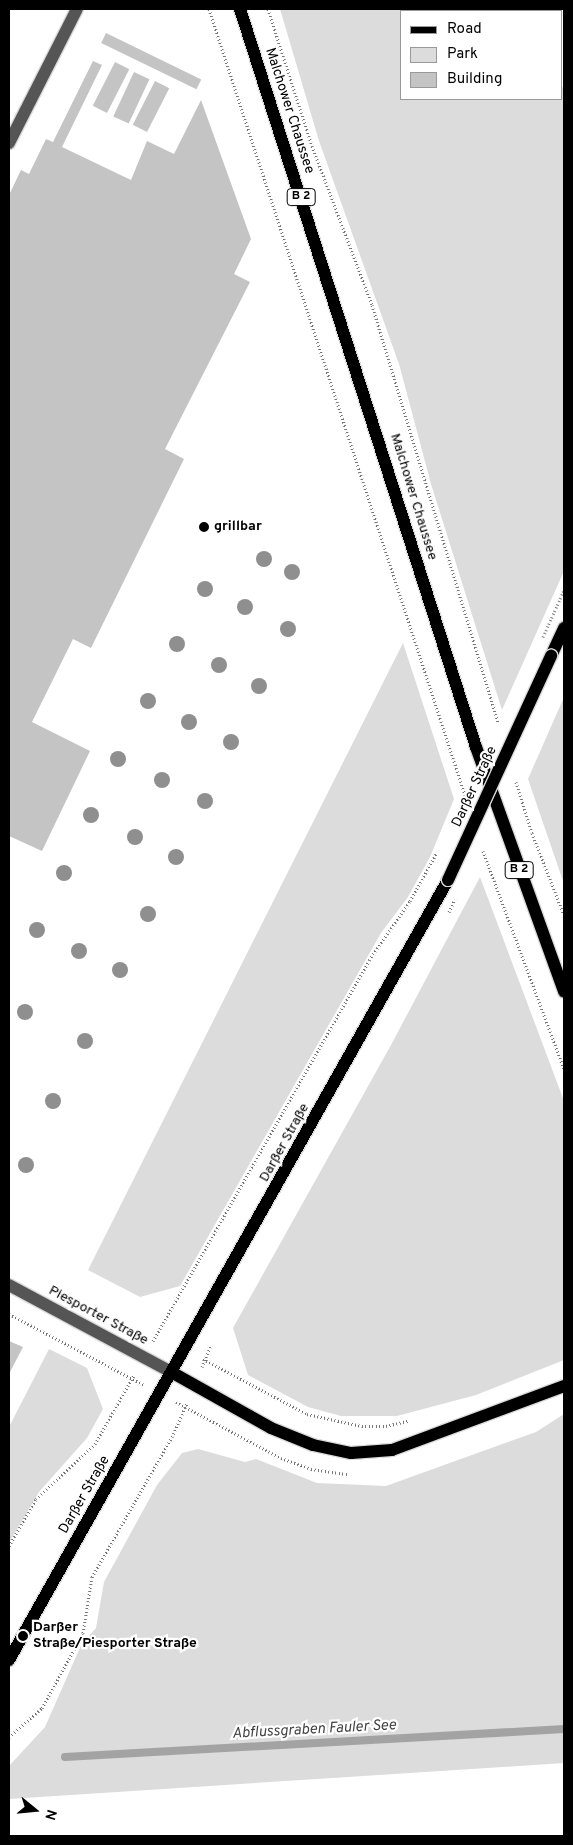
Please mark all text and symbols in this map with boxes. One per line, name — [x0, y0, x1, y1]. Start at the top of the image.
legend — [400, 10, 563, 100]
text: Road — [447, 20, 482, 39]
text: Park — [447, 45, 478, 64]
street label: Malchower Chaussee — [261, 46, 317, 176]
text: Building — [447, 70, 502, 89]
road number: B 2 — [286, 188, 316, 206]
street label: Malchower Chaussee — [386, 432, 440, 562]
place label: grillbar — [214, 519, 262, 535]
marker: grillbar — [198, 521, 210, 533]
street label: Darßer Straße — [449, 744, 501, 830]
road number: B 2 — [504, 860, 534, 880]
street label: Darßer Straße — [257, 1101, 313, 1185]
street label: Piesporter Straße — [45, 1283, 151, 1349]
street label: Darßer Straße — [56, 1453, 114, 1537]
place label: Darßer Straße/Piesporter Straße — [33, 1620, 197, 1652]
marker: Darßer Straße/Piesporter Straße — [17, 1630, 29, 1642]
water label: Abflussgraben Fauler See — [231, 1717, 397, 1743]
north arrow — [10, 1785, 60, 1835]
text: N — [40, 1807, 59, 1822]

